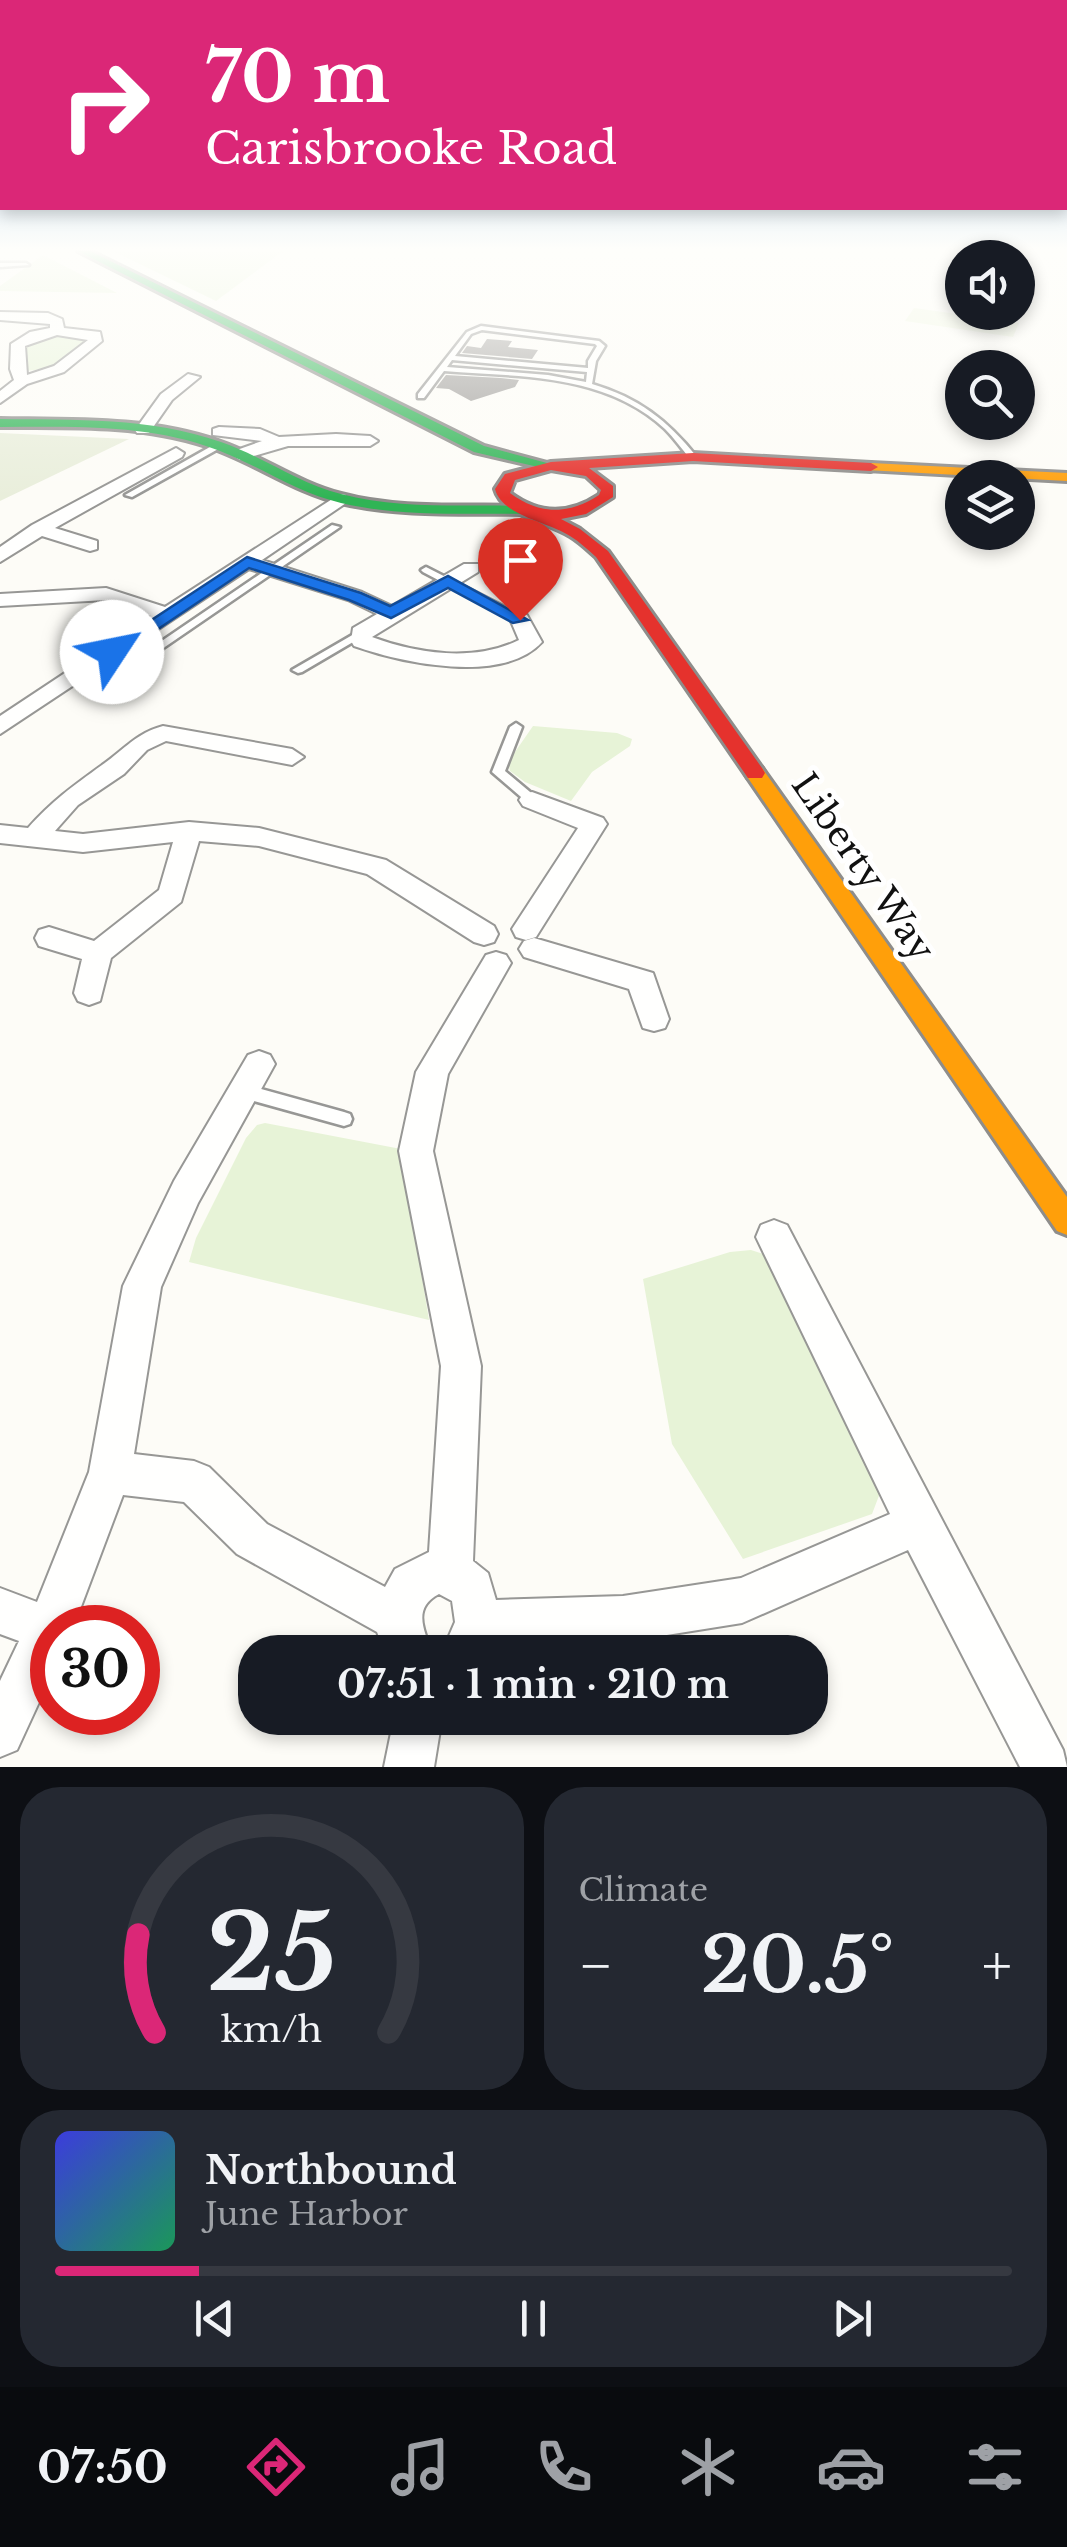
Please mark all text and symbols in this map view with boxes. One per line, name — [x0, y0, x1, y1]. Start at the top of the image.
text: 70 m — [205, 34, 390, 121]
icon: right — [40, 40, 170, 170]
text: Carisbrooke Road — [205, 120, 617, 176]
map controls — [945, 240, 1035, 550]
button: sound — [945, 240, 1035, 330]
button: search — [945, 350, 1035, 440]
button: layers — [945, 460, 1035, 550]
pin — [478, 518, 563, 621]
icon: arrive — [493, 533, 548, 588]
position arrow — [60, 600, 164, 704]
street label: Liberty Way — [783, 765, 944, 969]
speed limit sign: 30 — [30, 1605, 160, 1735]
text: 07:51 · 1 min · 210 m — [337, 1661, 729, 1708]
text: Climate — [579, 1870, 708, 1910]
text: 25 — [207, 1889, 337, 2018]
text: 20.5° — [701, 1919, 894, 2012]
text: − — [579, 1932, 613, 2000]
text: + — [982, 1932, 1012, 2000]
text: km/h — [221, 2007, 322, 2052]
text: Northbound — [205, 2147, 457, 2194]
text: June Harbor — [205, 2194, 408, 2234]
icon: previous — [187, 2291, 242, 2346]
icon: pause — [506, 2291, 561, 2346]
icon: next — [825, 2291, 880, 2346]
icon: directions — [241, 2432, 311, 2502]
icon: music — [385, 2432, 455, 2502]
icon: phone — [529, 2432, 599, 2502]
icon: climate — [673, 2432, 743, 2502]
icon: car — [816, 2432, 886, 2502]
icon: filters — [960, 2432, 1030, 2502]
text: 07:50 — [37, 2439, 168, 2495]

